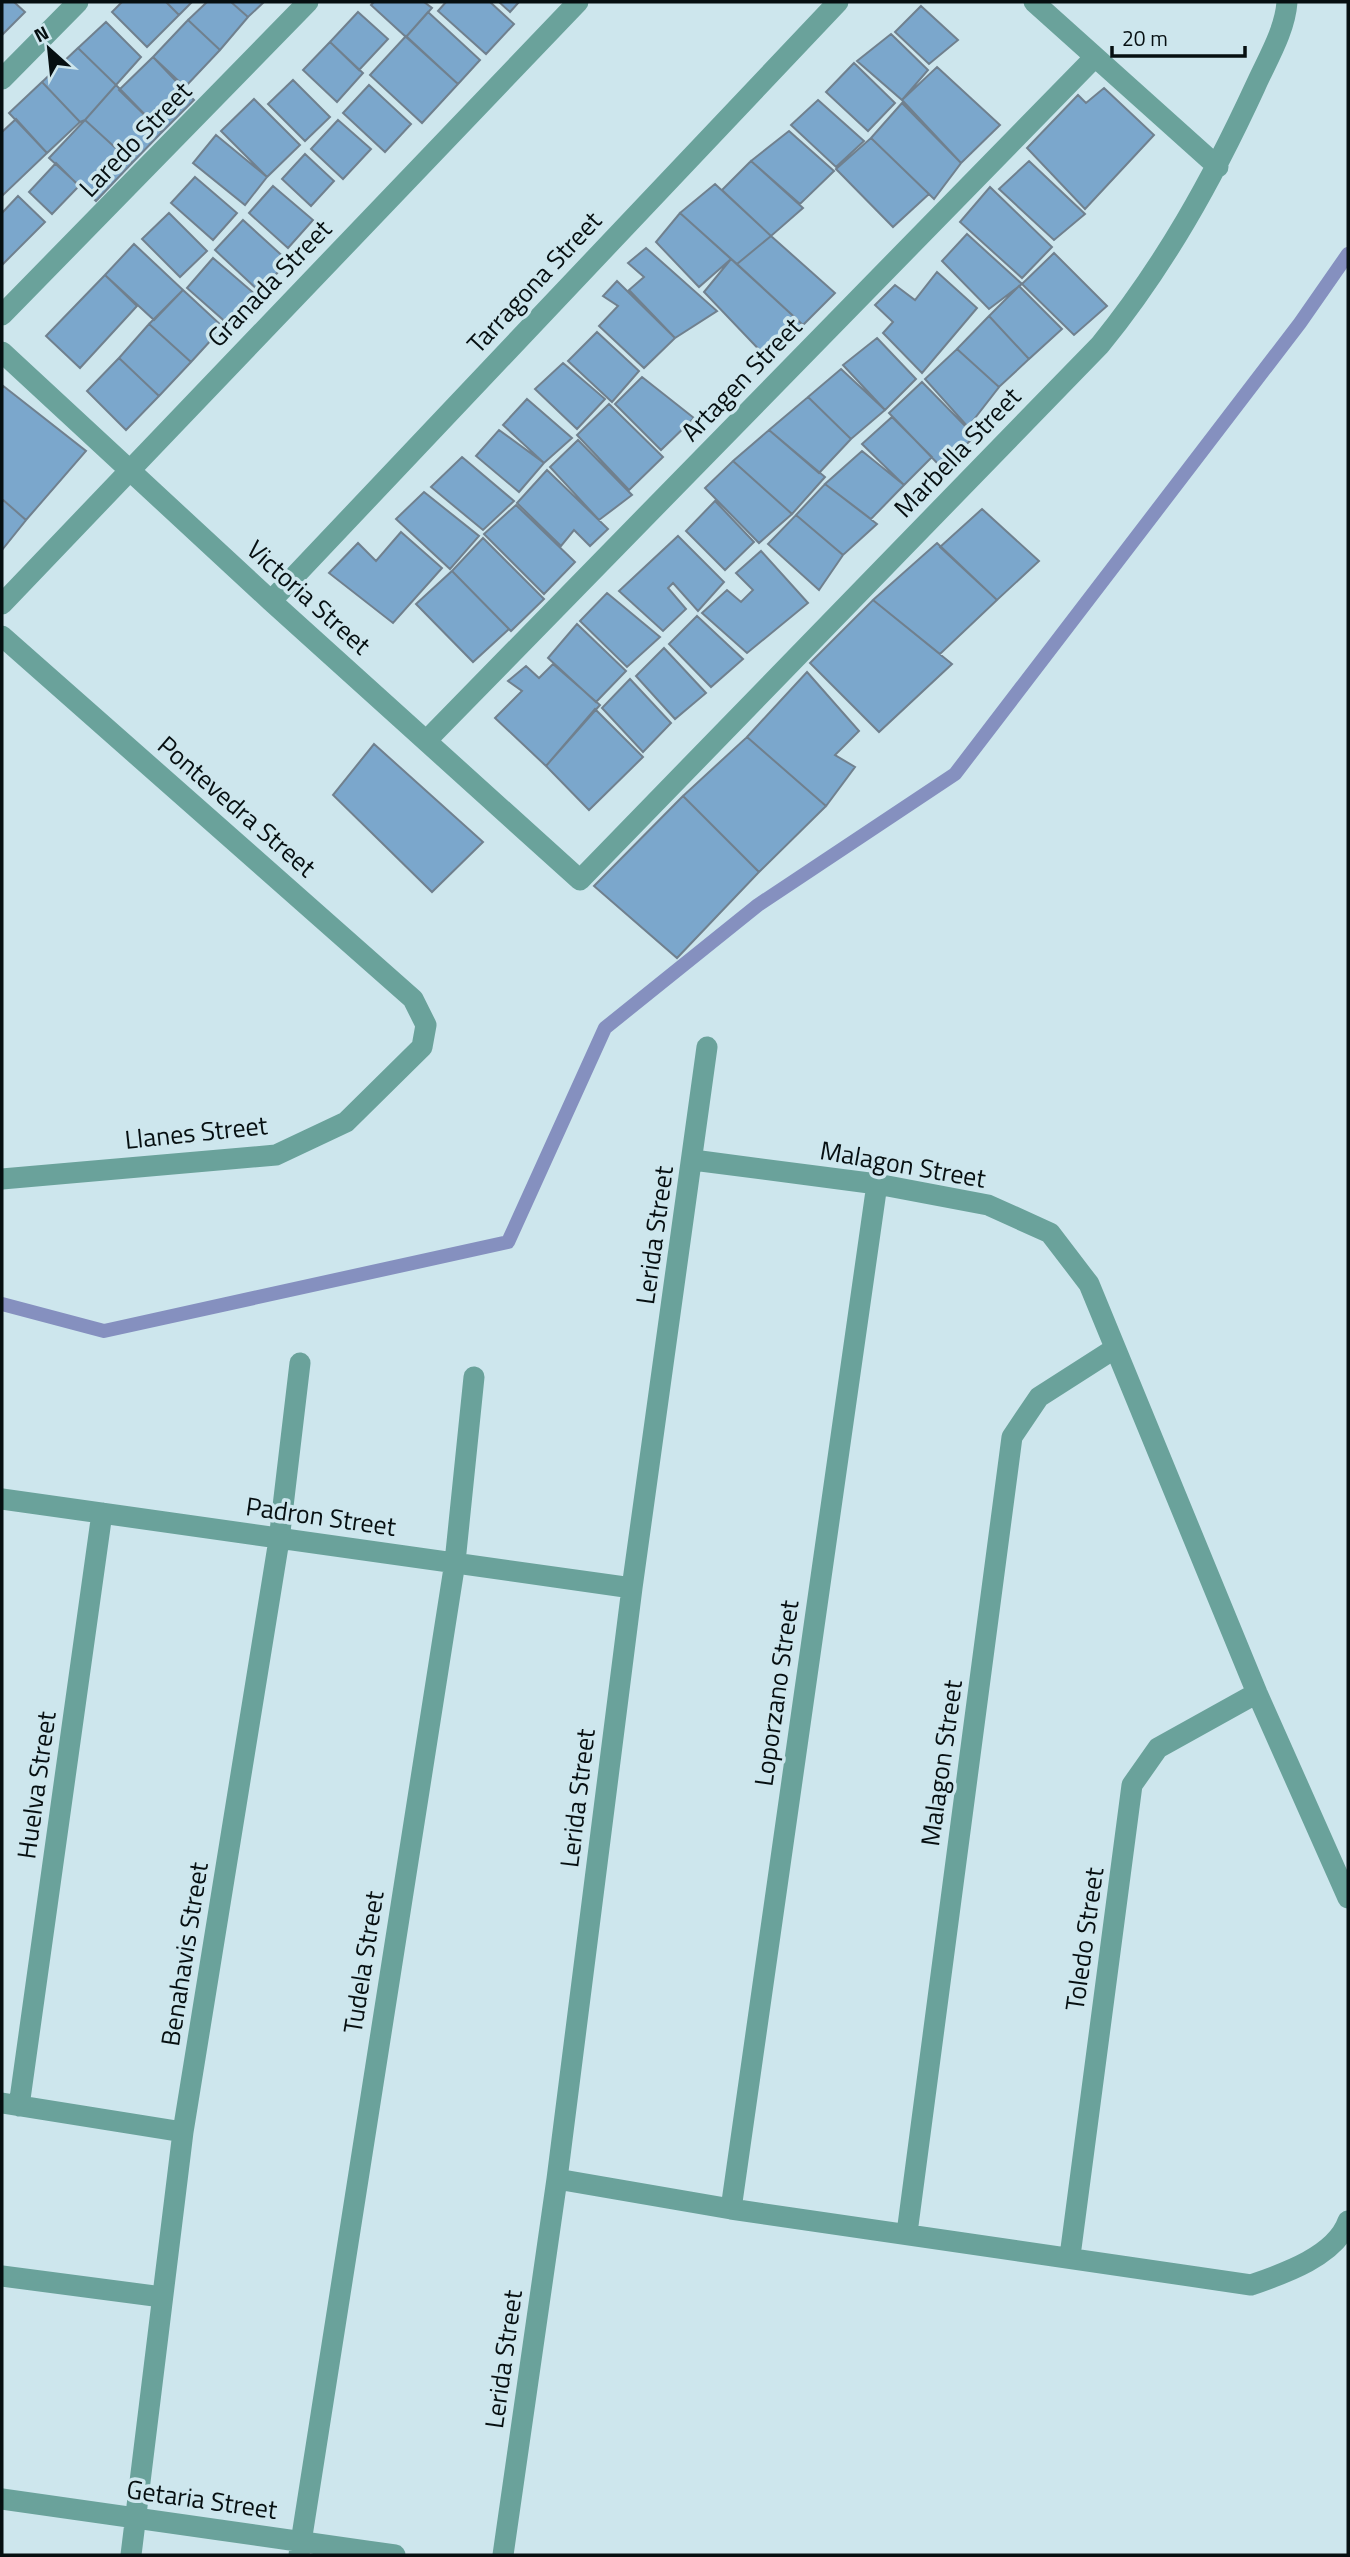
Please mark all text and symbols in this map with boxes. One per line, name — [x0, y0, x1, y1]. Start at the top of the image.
north arrow — [14, 14, 84, 84]
scale bar — [1112, 14, 1245, 58]
text: N — [29, 17, 54, 49]
text: 20 m — [1122, 22, 1168, 54]
street label: Laredo Street — [70, 72, 200, 206]
street label: Tarragona Street — [458, 202, 610, 362]
street label: Granada Street — [198, 210, 340, 356]
street label: Artagen Street — [671, 308, 811, 450]
street label: Marbella Street — [884, 378, 1030, 526]
street label: Victoria Street — [238, 530, 380, 664]
street label: Pontevedra Street — [149, 726, 325, 886]
street label: Llanes Street — [123, 1105, 269, 1159]
street label: Malagon Street — [817, 1130, 989, 1198]
street label: Lerida Street — [625, 1163, 683, 1307]
street label: Padron Street — [243, 1486, 399, 1546]
street label: Loporzano Street — [744, 1597, 808, 1789]
street label: Malagon Street — [910, 1677, 972, 1849]
street label: Huelva Street — [6, 1709, 66, 1861]
street label: Lerida Street — [549, 1726, 605, 1870]
street label: Benahavis Street — [150, 1859, 218, 2049]
street label: Toledo Street — [1055, 1865, 1113, 2013]
street label: Tudela Street — [332, 1888, 394, 2036]
street label: Lerida Street — [474, 2287, 532, 2431]
street label: Getaria Street — [124, 2469, 280, 2529]

